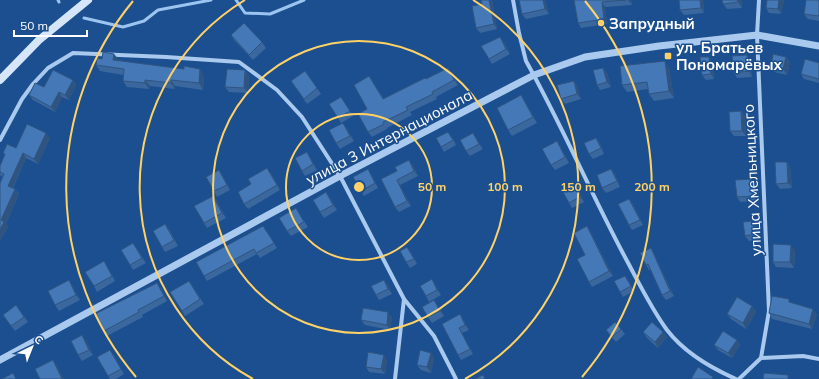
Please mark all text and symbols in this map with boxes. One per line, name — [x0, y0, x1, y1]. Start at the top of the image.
scale bar — [14, 12, 87, 38]
place label: Запрудный — [609, 14, 695, 33]
text: 50 m — [20, 18, 48, 33]
marker: Запрудный — [596, 18, 606, 28]
place label: ул. Братьев Пономарёвых — [676, 38, 782, 74]
marker: ул. Братьев Пономарёвых — [663, 51, 673, 61]
street label: улица 3 Интернационала — [302, 85, 476, 189]
street label: улица Хмельницкого — [739, 104, 765, 256]
text: 50 m — [418, 179, 446, 194]
text: 100 m — [487, 179, 523, 194]
text: 150 m — [560, 179, 596, 194]
text: 200 m — [634, 179, 670, 194]
centre of rings — [352, 180, 366, 194]
north arrow — [12, 327, 52, 367]
text: С — [31, 332, 47, 348]

